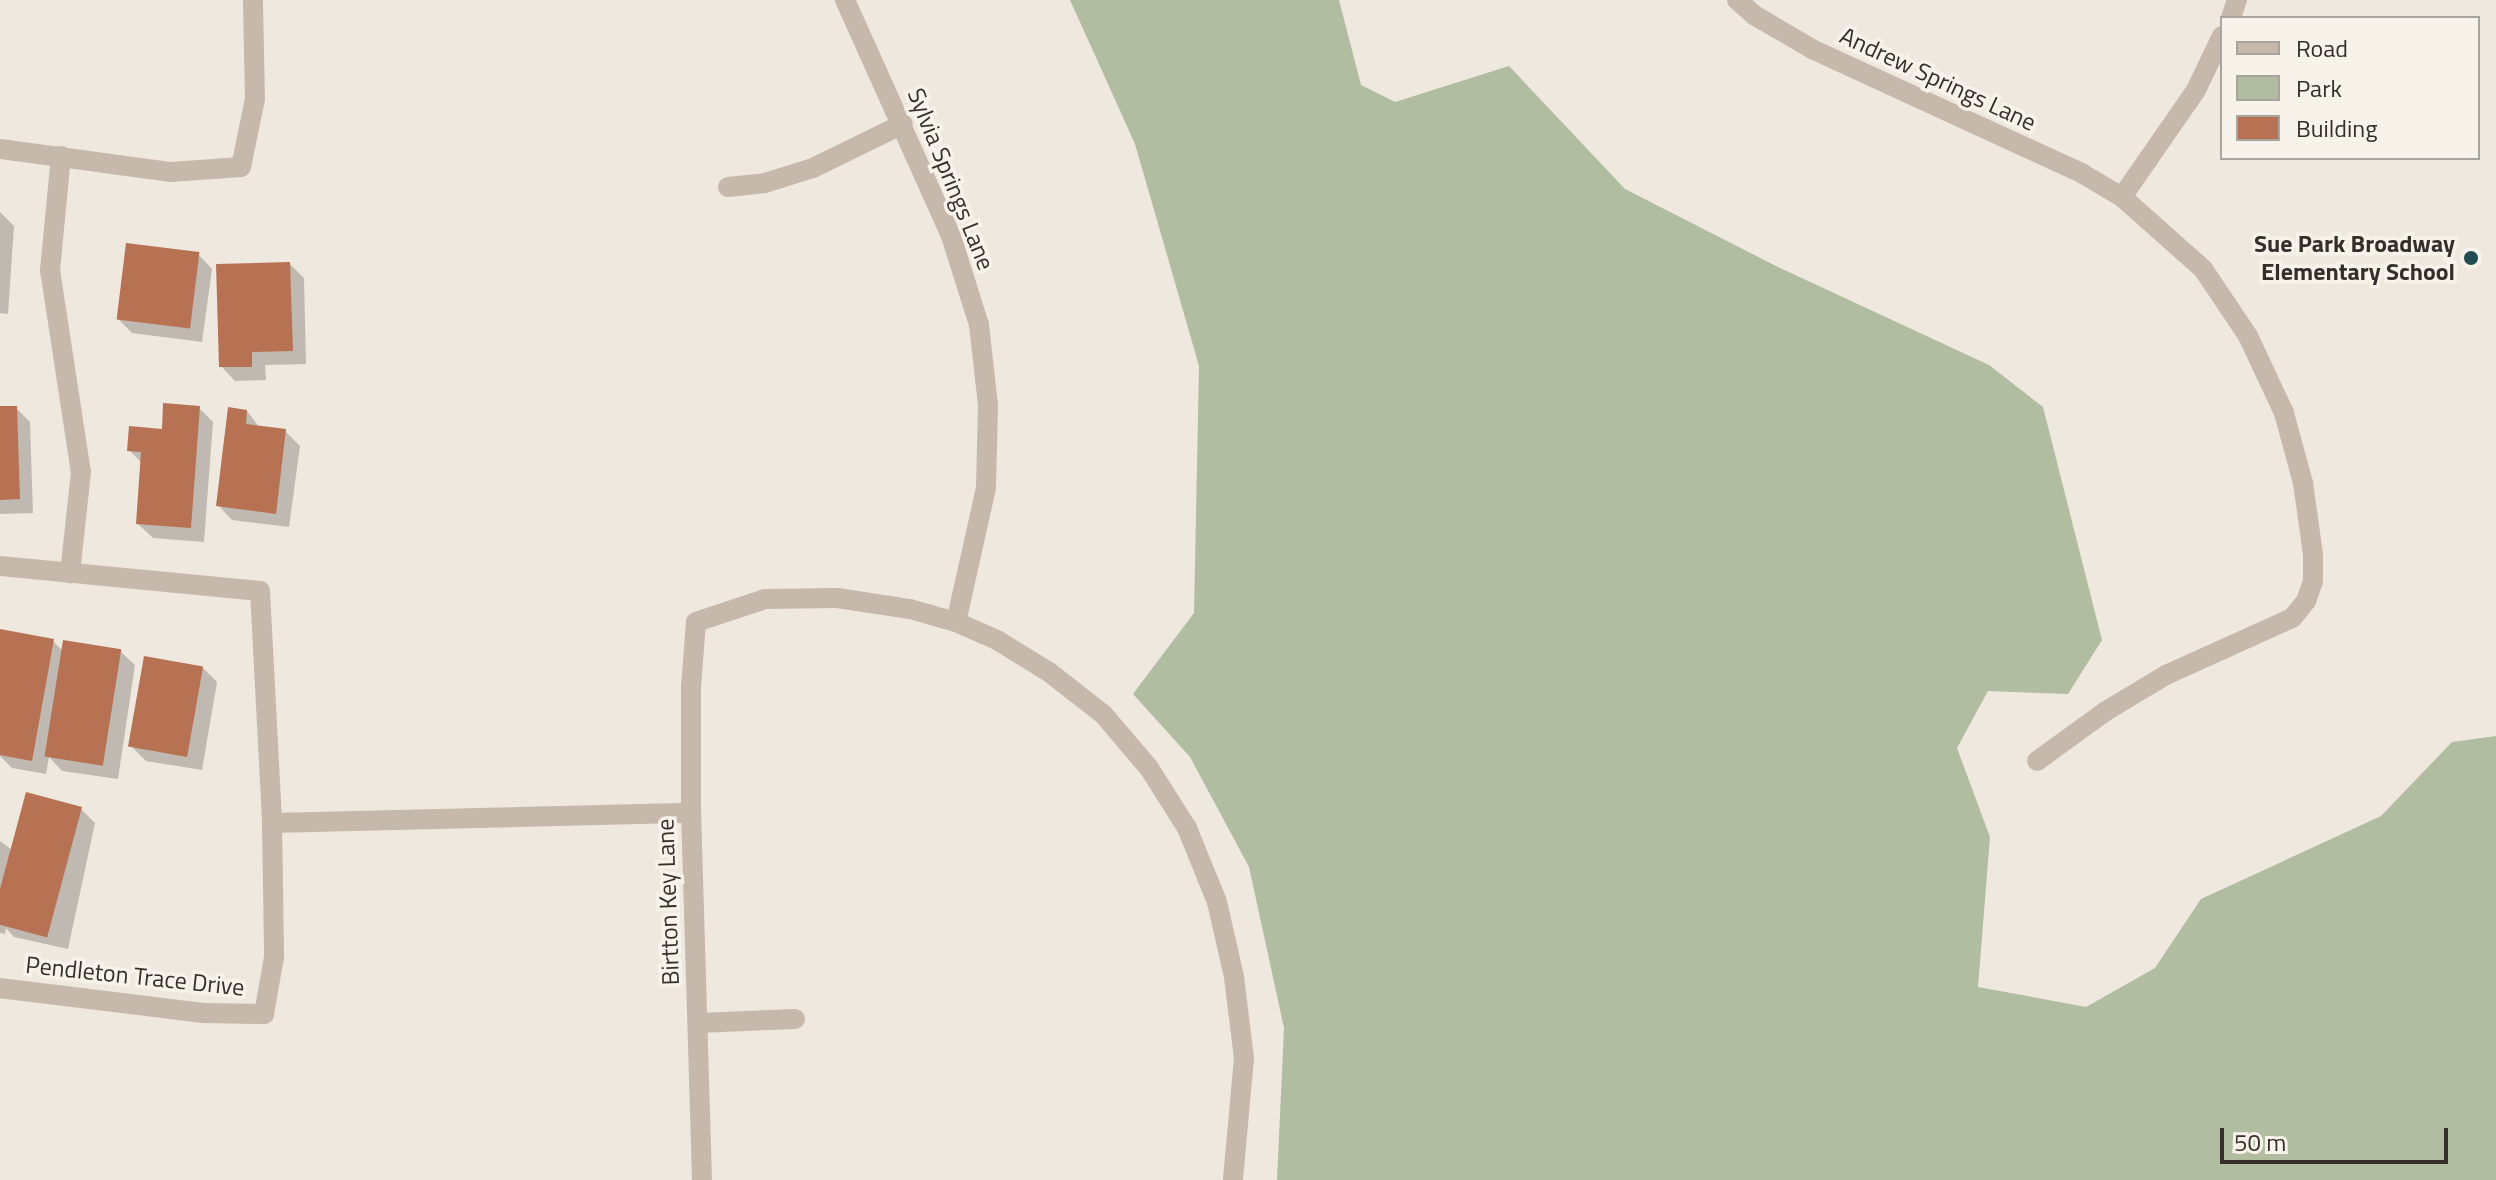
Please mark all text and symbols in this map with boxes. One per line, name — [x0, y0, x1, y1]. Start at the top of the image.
legend — [2220, 16, 2480, 160]
street label: Andrew Springs Lane — [1835, 21, 2041, 137]
text: Road — [2296, 30, 2348, 66]
text: Park — [2296, 70, 2342, 106]
street label: Sylvia Springs Lane — [901, 84, 1001, 274]
text: Building — [2296, 110, 2378, 146]
place label: Sue Park Broadway Elementary School — [2254, 230, 2455, 286]
marker: Sue Park Broadway Elementary School — [2462, 249, 2480, 267]
street label: Birtton Key Lane — [651, 818, 685, 986]
street label: Pendleton Trace Drive — [24, 950, 246, 1002]
scale bar — [2224, 1112, 2452, 1162]
text: 50 m — [2234, 1124, 2286, 1160]

